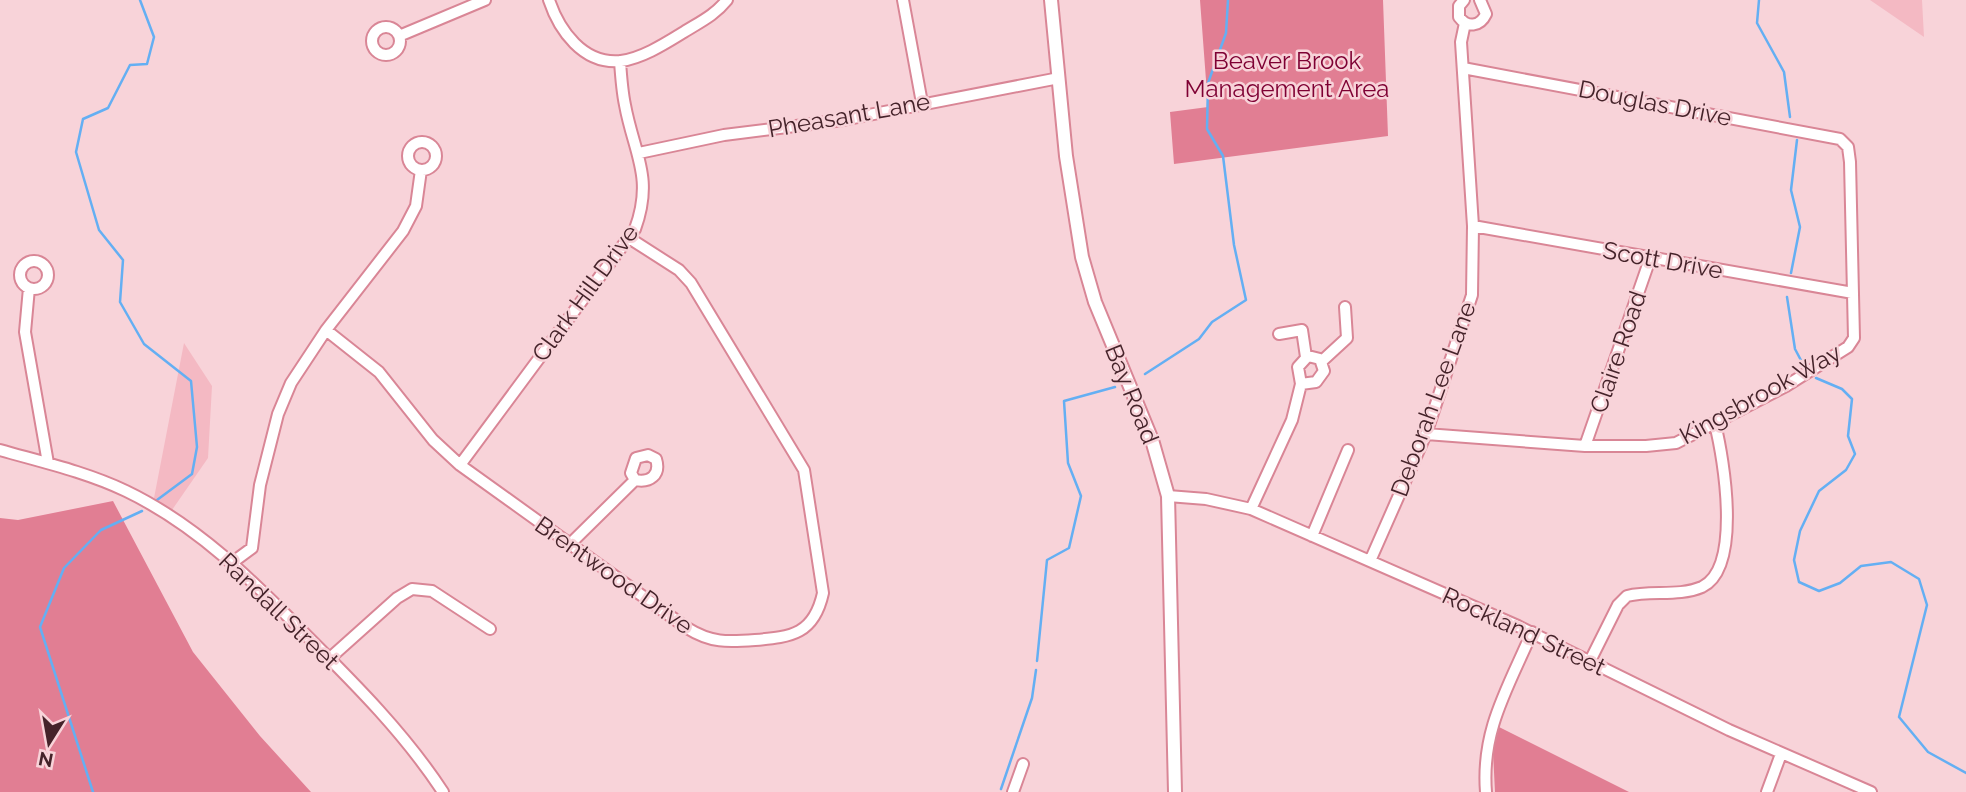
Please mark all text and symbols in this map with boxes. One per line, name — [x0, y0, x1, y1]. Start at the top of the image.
park label: Beaver Brook Management Area — [1185, 46, 1389, 103]
street label: Douglas Drive — [1576, 74, 1734, 132]
street label: Pheasant Lane — [766, 86, 932, 144]
street label: Clark Hill Drive — [526, 219, 644, 367]
street label: Scott Drive — [1601, 235, 1725, 285]
street label: Claire Road — [1584, 287, 1652, 417]
street label: Deborah Lee Lane — [1384, 298, 1482, 500]
street label: Kingsbrook Way — [1674, 338, 1846, 450]
street label: Bay Road — [1099, 340, 1165, 448]
street label: Brentwood Drive — [530, 510, 698, 640]
street label: Randall Street — [213, 547, 345, 675]
street label: Rockland Street — [1438, 581, 1610, 681]
north arrow — [14, 708, 84, 778]
text: N — [37, 748, 55, 772]

